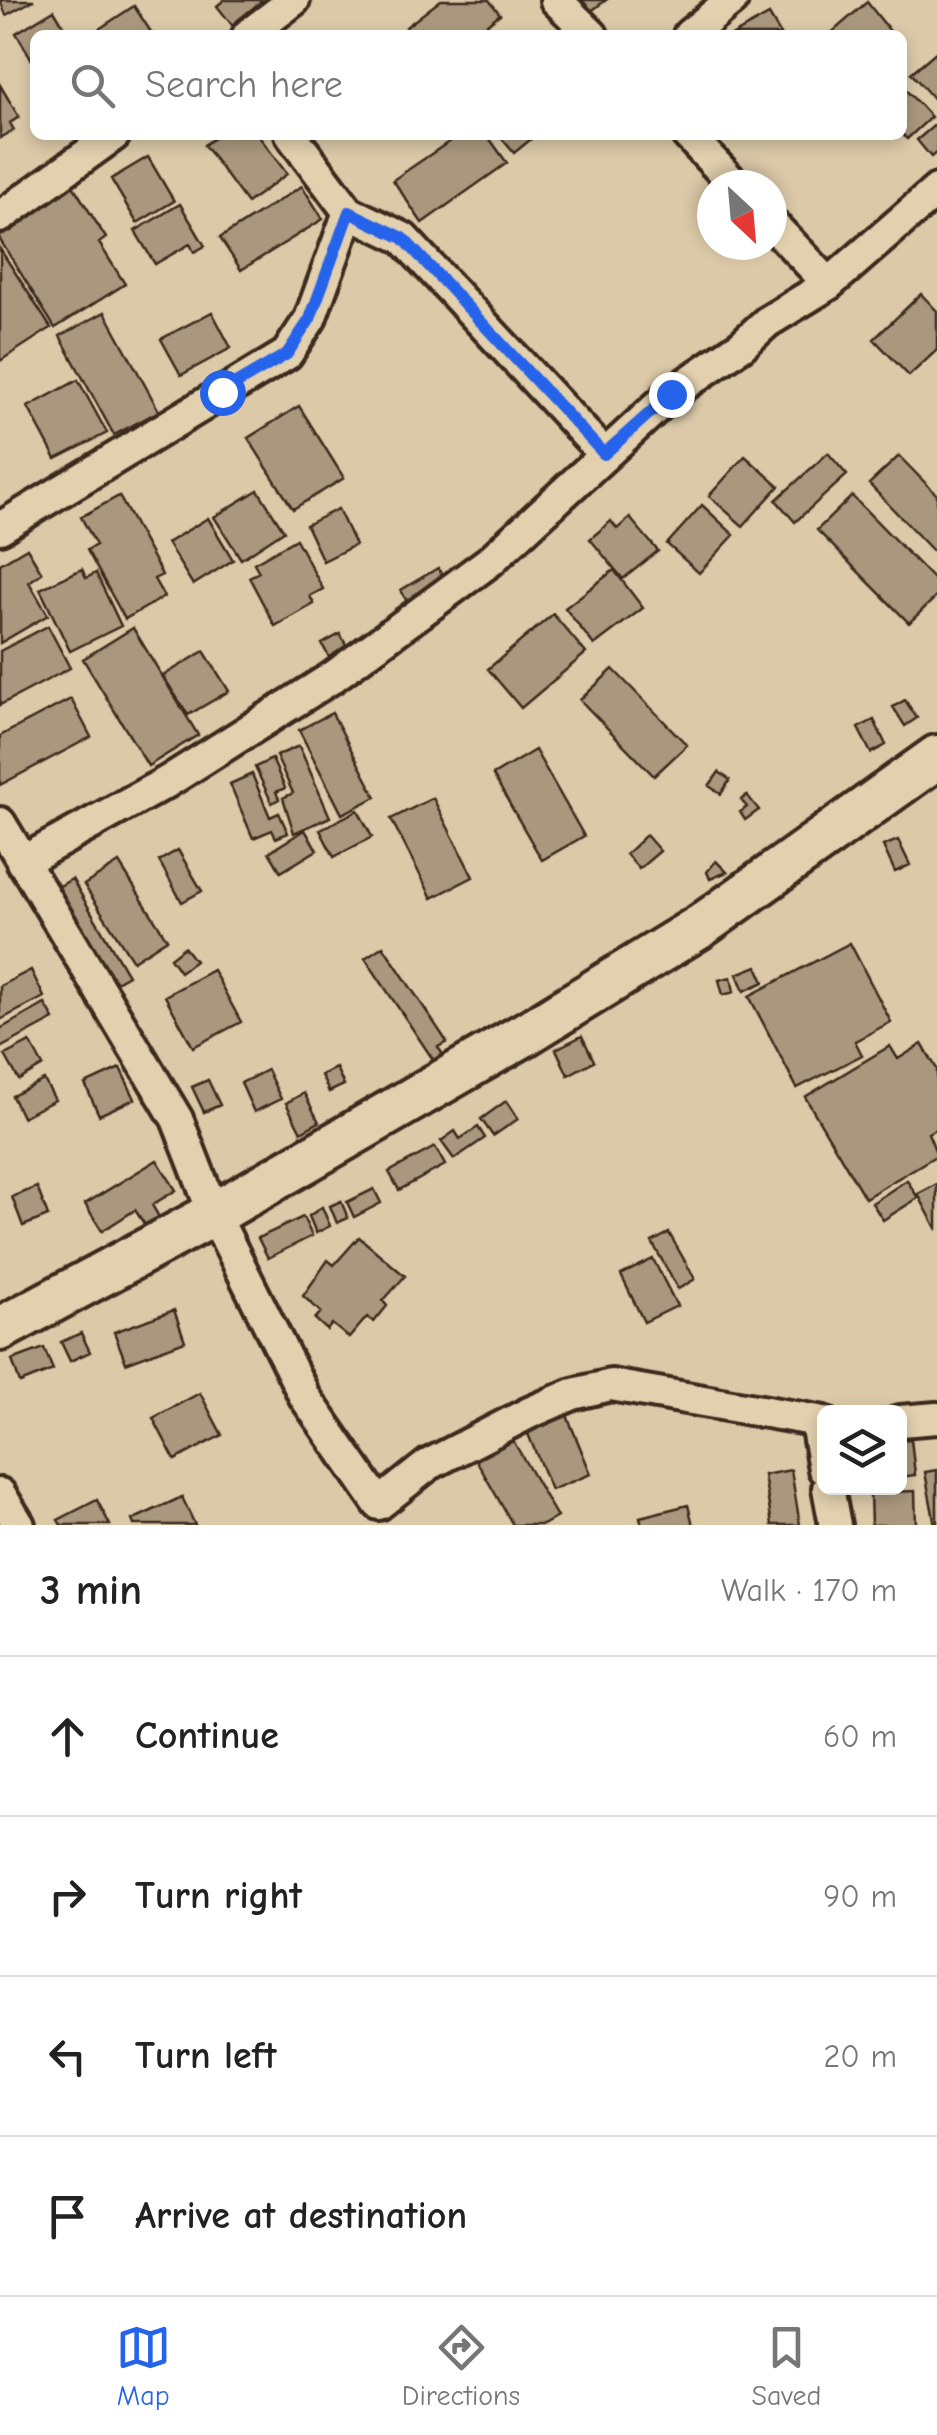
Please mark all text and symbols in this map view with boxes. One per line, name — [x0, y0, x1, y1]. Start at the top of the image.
search box — [30, 30, 907, 140]
icon: search — [65, 58, 120, 113]
text: Search here — [145, 63, 343, 107]
north arrow — [697, 170, 787, 260]
route start — [200, 370, 246, 416]
route end — [649, 372, 695, 418]
map controls — [817, 1405, 907, 1495]
button: layers — [817, 1405, 907, 1495]
text: 3 min — [40, 1566, 142, 1615]
text: Walk · 170 m — [721, 1572, 897, 1609]
icon: ahead — [40, 1709, 95, 1764]
text: Continue — [135, 1714, 279, 1758]
text: 60 m — [823, 1718, 897, 1755]
icon: right — [40, 1869, 95, 1924]
text: Turn right — [135, 1874, 302, 1918]
text: 90 m — [823, 1878, 897, 1915]
icon: left — [40, 2029, 95, 2084]
text: Turn left — [135, 2034, 276, 2078]
text: 20 m — [824, 2038, 897, 2075]
icon: arrive — [40, 2189, 95, 2244]
text: Arrive at destination — [135, 2194, 467, 2238]
tab: Map — [116, 2320, 171, 2412]
tab: Directions — [402, 2320, 520, 2412]
tab: Saved — [751, 2320, 821, 2412]

